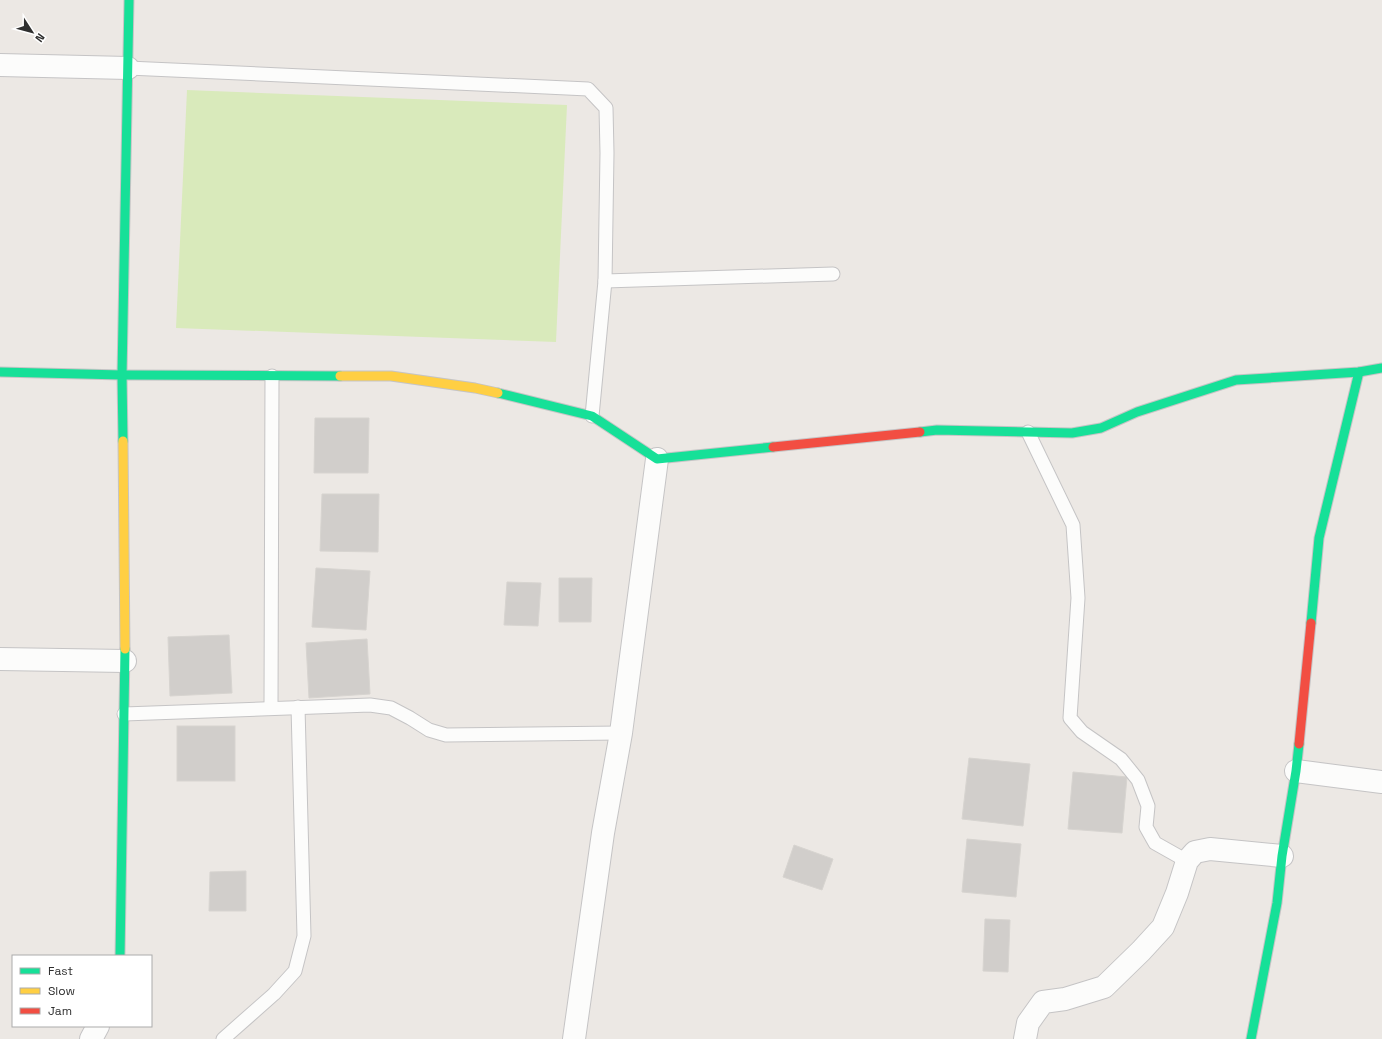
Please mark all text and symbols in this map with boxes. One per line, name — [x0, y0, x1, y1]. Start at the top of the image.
north arrow — [12, 12, 52, 52]
text: N — [32, 31, 48, 45]
legend — [12, 955, 152, 1027]
text: Fast — [48, 963, 73, 979]
text: Slow — [48, 983, 75, 999]
text: Jam — [48, 1003, 72, 1019]

